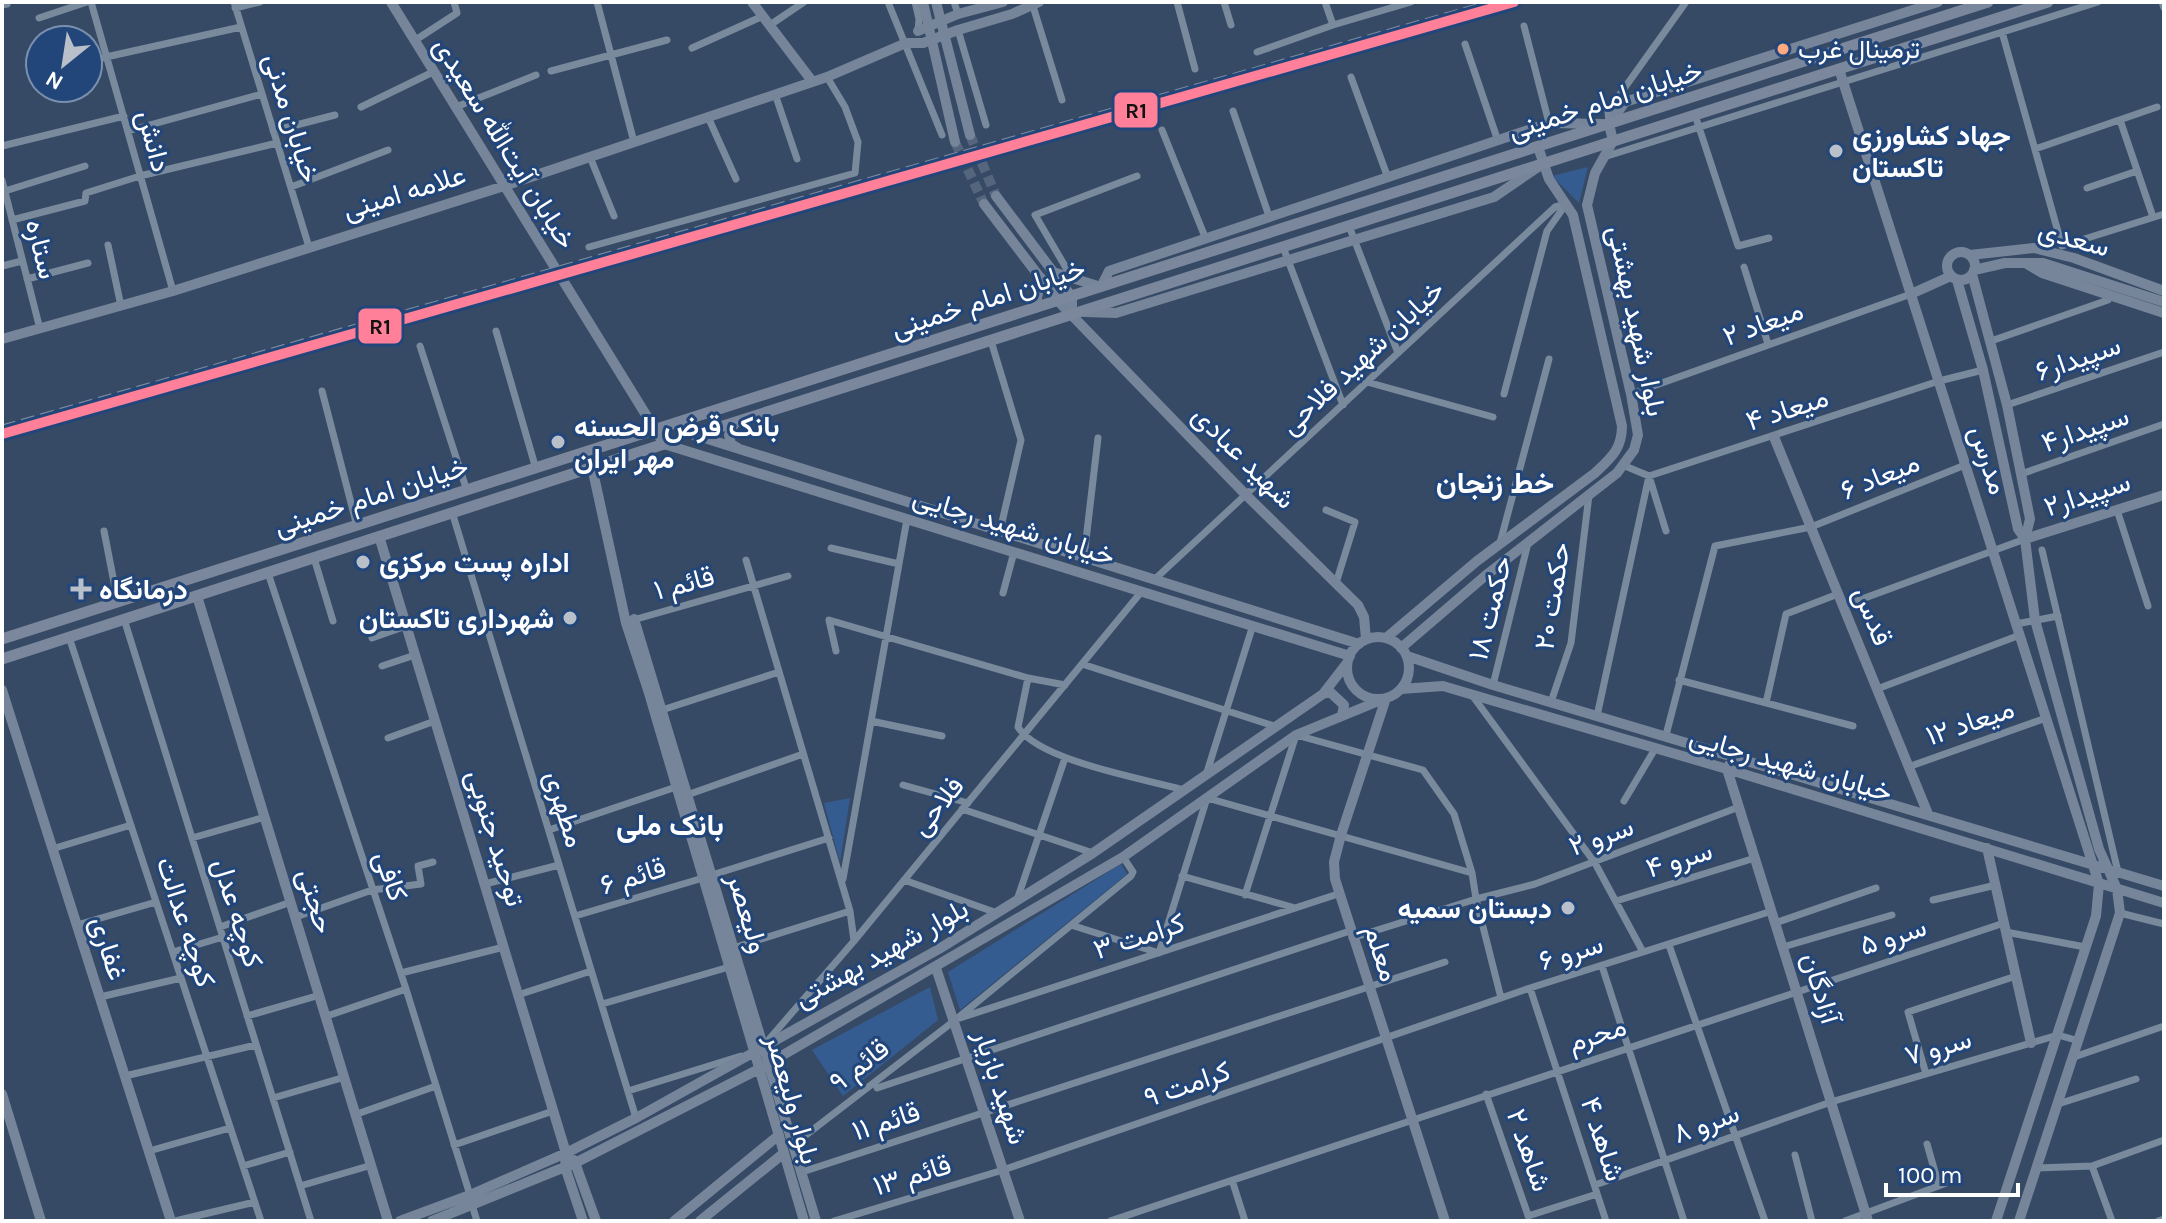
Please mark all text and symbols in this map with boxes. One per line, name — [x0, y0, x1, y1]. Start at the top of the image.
north arrow — [24, 24, 104, 104]
street label: خیابان آیت‌الله سعیدی — [426, 31, 584, 255]
place label: ترمینال غرب — [1798, 34, 1920, 65]
marker: ترمینال غرب — [1775, 41, 1791, 57]
street label: خیابان مدنی — [257, 49, 327, 187]
street label: خیابان امام خمینی — [1504, 53, 1707, 149]
text: N — [41, 65, 68, 96]
line badge: R1 — [1113, 91, 1159, 129]
text: R1 — [1125, 98, 1147, 124]
street label: دانش — [130, 107, 178, 175]
place label: جهاد کشاورزی تاکستان — [1852, 119, 2011, 184]
marker: جهاد کشاورزی تاکستان — [1827, 142, 1845, 160]
street label: علامه امینی — [339, 158, 469, 226]
street label: سعدی — [2035, 213, 2113, 263]
street label: ستاره — [18, 216, 65, 283]
street label: بلوار شهید بهشتی — [1600, 223, 1673, 420]
street label: خیابان امام خمینی — [887, 251, 1090, 347]
street label: خیابان شهید فلاحی — [1273, 273, 1451, 442]
street label: میعاد ۲ — [1718, 293, 1808, 353]
line badge: R1 — [357, 307, 403, 345]
text: R1 — [369, 314, 391, 340]
street label: سپیدار۶ — [2031, 328, 2126, 390]
street label: میعاد ۴ — [1742, 380, 1832, 438]
street label: شهید عبادی — [1185, 398, 1303, 516]
street label: سپیدار۴ — [2037, 399, 2134, 461]
place label: بانک قرض الحسنه مهر ایران — [574, 410, 780, 476]
street label: مدرس — [1961, 421, 2016, 499]
marker: بانک قرض الحسنه مهر ایران — [549, 433, 567, 451]
street label: میعاد ۶ — [1836, 445, 1924, 507]
street label: خیابان امام خمینی — [270, 449, 473, 545]
district label: خط زنجان — [1436, 465, 1554, 501]
street label: سپیدار۲ — [2040, 465, 2135, 525]
street label: خیابان شهید رجایی — [909, 480, 1119, 573]
street label: حکمت ۲۰ — [1527, 540, 1577, 652]
place label: اداره پست مرکزی — [379, 546, 570, 582]
street label: حکمت ۱۸ — [1461, 552, 1519, 664]
marker: اداره پست مرکزی — [354, 553, 372, 571]
street label: قائم ۱ — [650, 559, 718, 609]
place label: درمانگاه — [99, 573, 188, 607]
marker: درمانگاه — [70, 578, 92, 600]
street label: قدس — [1846, 582, 1900, 650]
place label: شهرداری تاکستان — [359, 602, 554, 636]
marker: شهرداری تاکستان — [561, 609, 579, 627]
street label: میعاد ۱۲ — [1921, 692, 2019, 752]
street label: خیابان شهید رجایی — [1686, 719, 1896, 810]
street label: توحید جنوبی — [459, 766, 532, 911]
street label: مطهری — [537, 767, 592, 852]
street label: فلاحی — [903, 770, 971, 842]
district label: بانک ملی — [616, 807, 724, 843]
street label: سرو ۲ — [1564, 809, 1638, 864]
street label: سرو ۴ — [1642, 833, 1716, 886]
street label: کافی — [367, 847, 415, 905]
street label: قائم ۶ — [596, 850, 670, 903]
street label: کوچه عدالت — [148, 853, 223, 992]
street label: کوچه عدل — [204, 855, 270, 972]
street label: حجتی — [291, 865, 341, 937]
street label: ولیعصر — [719, 868, 776, 957]
street label: بلوار شهید بهشتی — [788, 892, 974, 1015]
place label: دبستان سمیه — [1397, 892, 1552, 925]
marker: دبستان سمیه — [1559, 899, 1577, 917]
street label: کرامت ۳ — [1089, 906, 1189, 967]
street label: سرو ۵ — [1856, 910, 1931, 963]
street label: غفاری — [82, 912, 135, 984]
street label: معلم — [1356, 921, 1407, 986]
street label: سرو ۶ — [1535, 927, 1607, 978]
street label: آزادگان — [1794, 949, 1848, 1030]
street label: محرم — [1564, 1009, 1631, 1061]
street label: سرو ۷ — [1901, 1022, 1976, 1073]
street label: شهید بازیار — [966, 1025, 1035, 1149]
street label: بلوار ولیعصر — [757, 1029, 827, 1168]
street label: قائم ۹ — [823, 1031, 897, 1100]
street label: کرامت ۹ — [1140, 1054, 1235, 1115]
street label: شاهد ۴ — [1574, 1093, 1632, 1185]
street label: قائم ۱۱ — [848, 1095, 925, 1149]
street label: سرو ۸ — [1668, 1096, 1744, 1151]
street label: شاهد ۲ — [1500, 1104, 1558, 1196]
scale bar — [1886, 1147, 2018, 1197]
street label: قائم ۱۳ — [869, 1148, 955, 1204]
text: 100 m — [1898, 1161, 1963, 1189]

